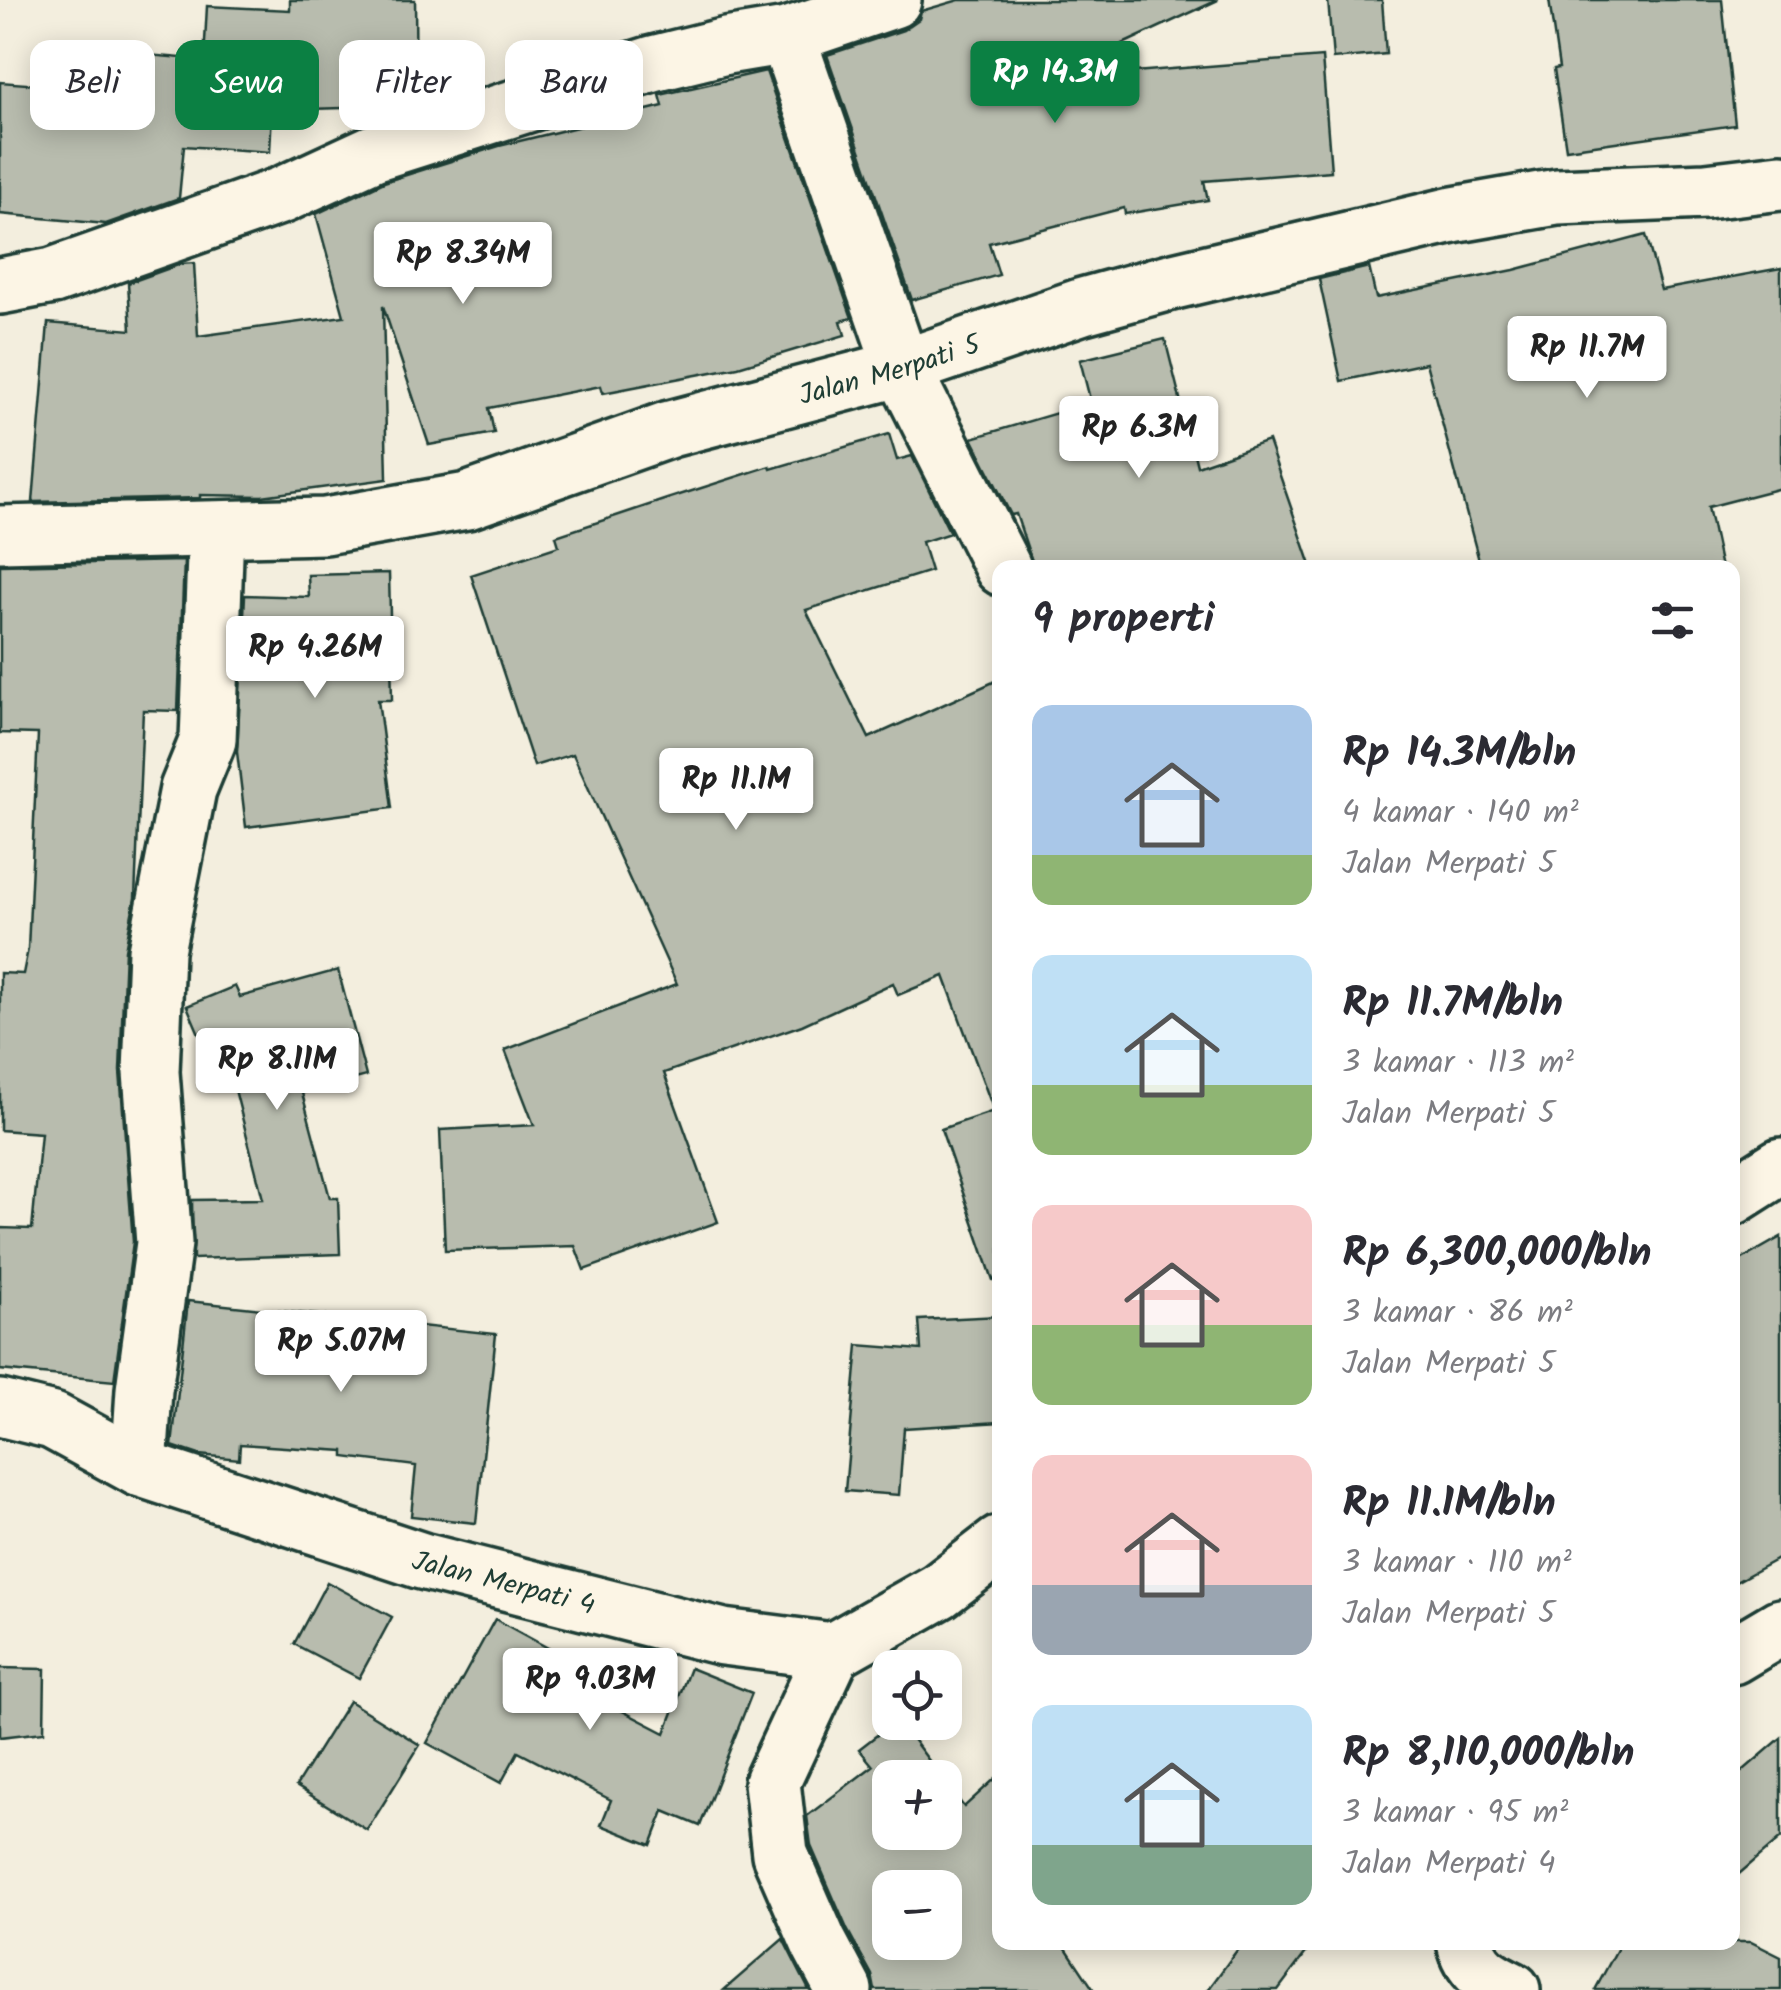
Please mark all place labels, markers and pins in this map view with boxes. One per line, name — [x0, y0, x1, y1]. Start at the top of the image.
pin: Rp 14.3M — [952, 41, 1158, 126]
pin: Rp 8.34M — [360, 222, 566, 307]
pin: Rp 11.7M — [1484, 316, 1690, 401]
pin: Rp 6.3M — [1047, 396, 1231, 481]
pin: Rp 4.26M — [212, 616, 418, 701]
pin: Rp 11.1M — [633, 748, 839, 833]
pin: Rp 8.11M — [174, 1028, 380, 1113]
pin: Rp 5.07M — [238, 1310, 444, 1395]
pin: Rp 9.03M — [487, 1648, 693, 1733]

